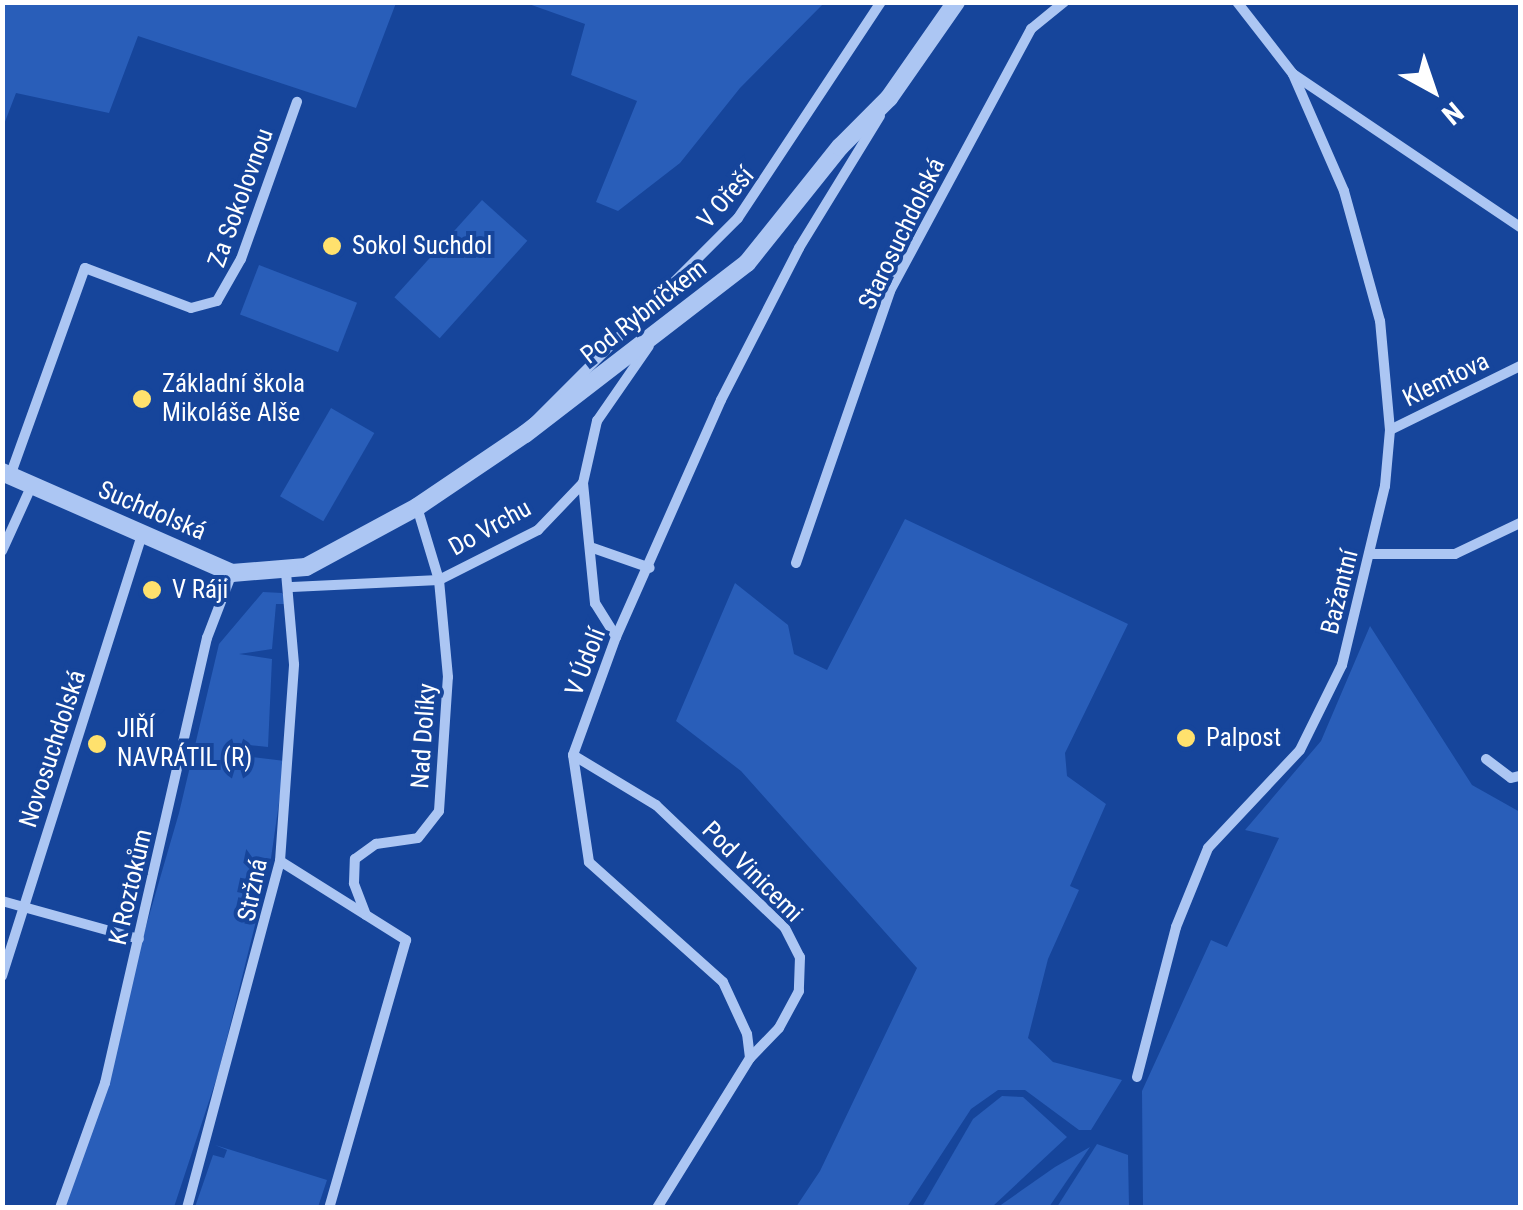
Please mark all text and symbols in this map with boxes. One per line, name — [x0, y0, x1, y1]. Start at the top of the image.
north arrow — [1383, 40, 1483, 140]
text: N — [1435, 95, 1470, 132]
street label: Za Sokolovnou — [202, 124, 280, 272]
street label: Starosuchdolská — [852, 153, 952, 315]
street label: V Ořeší — [691, 161, 761, 235]
place label: Sokol Suchdol — [352, 231, 492, 261]
marker: Sokol Suchdol — [321, 235, 343, 257]
street label: Pod Rybníčkem — [575, 254, 713, 370]
street label: Klemtova — [1398, 346, 1494, 414]
place label: Základní škola Mikoláše Alše — [162, 370, 305, 429]
marker: Základní škola Mikoláše Alše — [131, 388, 153, 410]
street label: Suchdolská — [94, 475, 210, 547]
street label: Do Vrchu — [444, 493, 536, 563]
street label: Bažantní — [1315, 547, 1365, 637]
place label: V Ráji — [172, 575, 228, 605]
marker: V Ráji — [141, 579, 163, 601]
street label: V Údolí — [559, 624, 613, 700]
street label: Novosuchdolská — [13, 667, 93, 831]
street label: Nad Dolíky — [405, 682, 443, 790]
place label: JIŘÍ NAVRÁTIL (R) — [117, 715, 252, 774]
place label: Palpost — [1206, 723, 1281, 753]
marker: Palpost — [1175, 727, 1197, 749]
marker: JIŘÍ NAVRÁTIL (R) — [86, 733, 108, 755]
street label: Pod Vinicemi — [695, 815, 809, 929]
street label: K Roztokům — [103, 826, 159, 948]
street label: Stržná — [232, 856, 274, 924]

